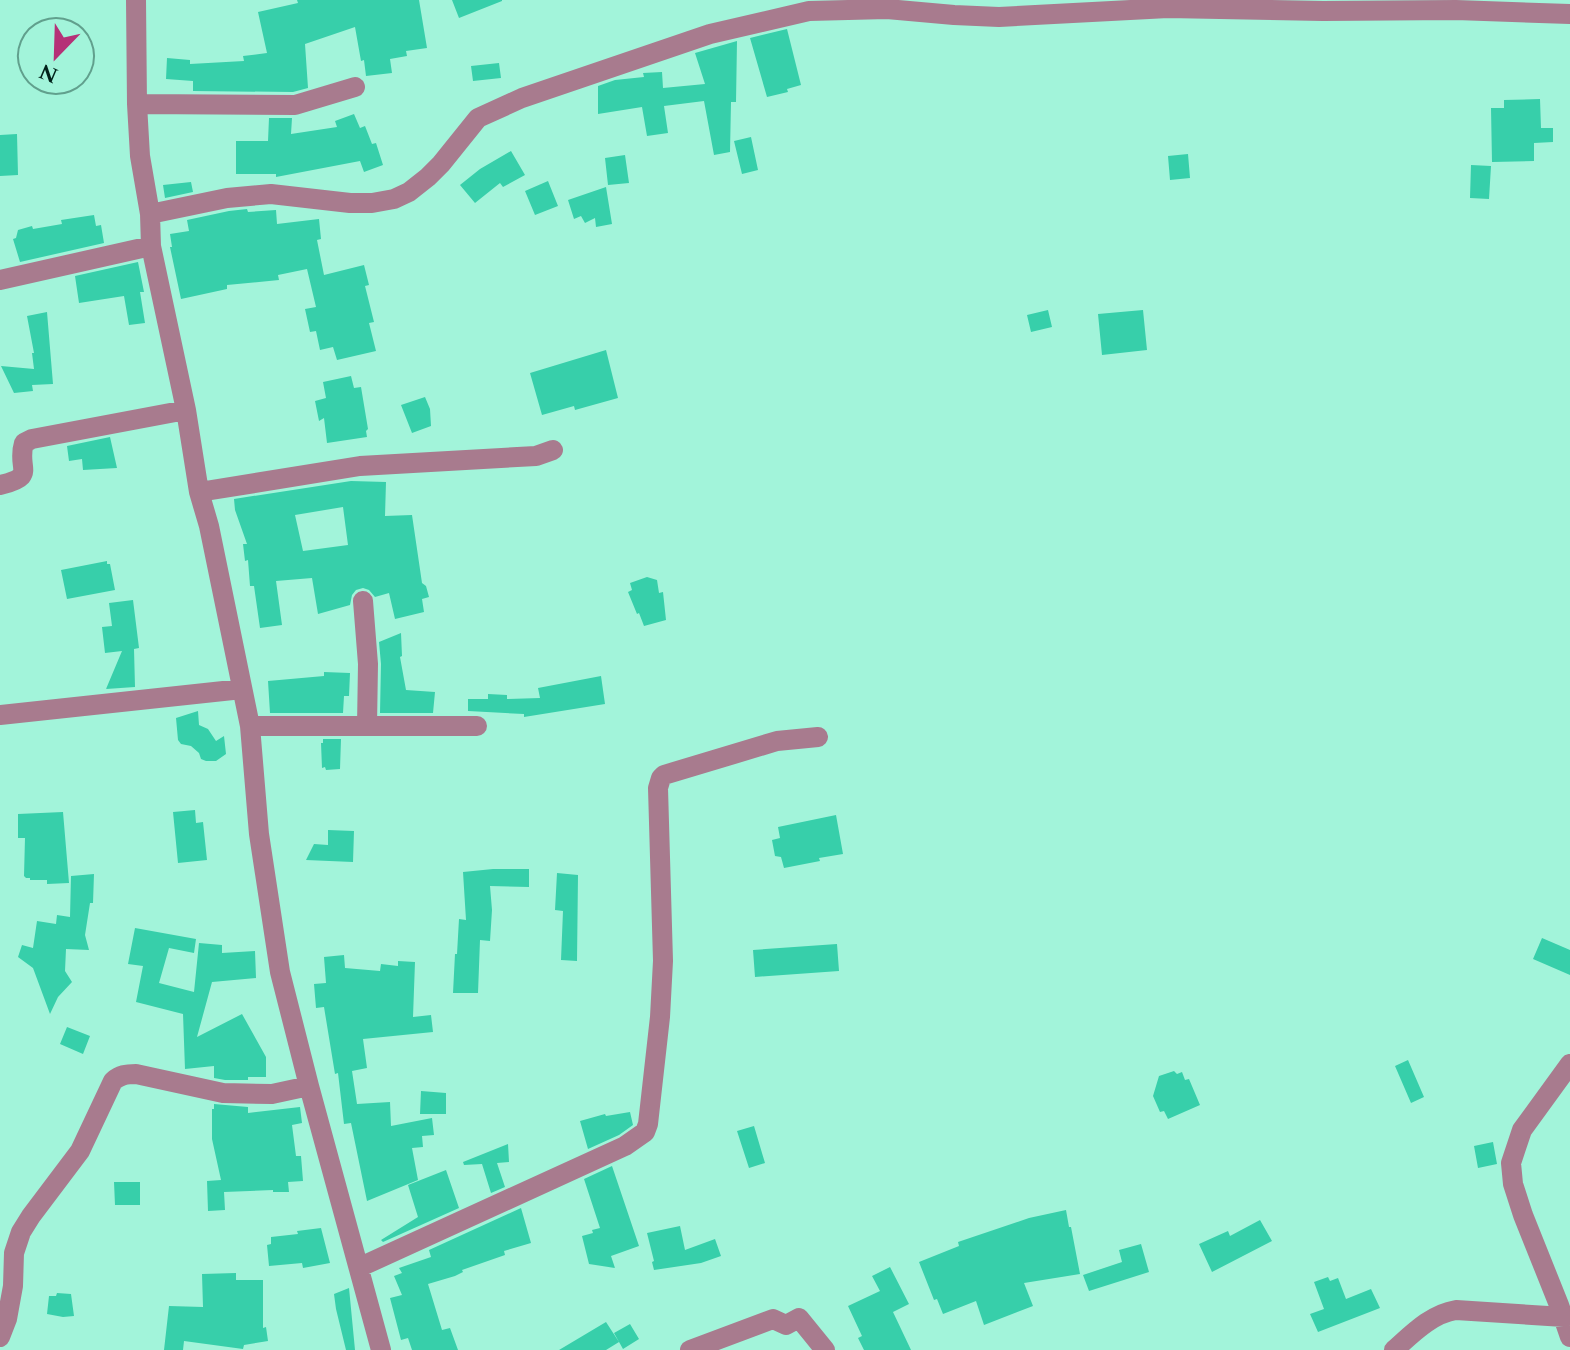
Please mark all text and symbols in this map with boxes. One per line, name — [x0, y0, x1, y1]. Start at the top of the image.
north arrow — [16, 16, 96, 96]
text: N — [34, 54, 63, 92]

